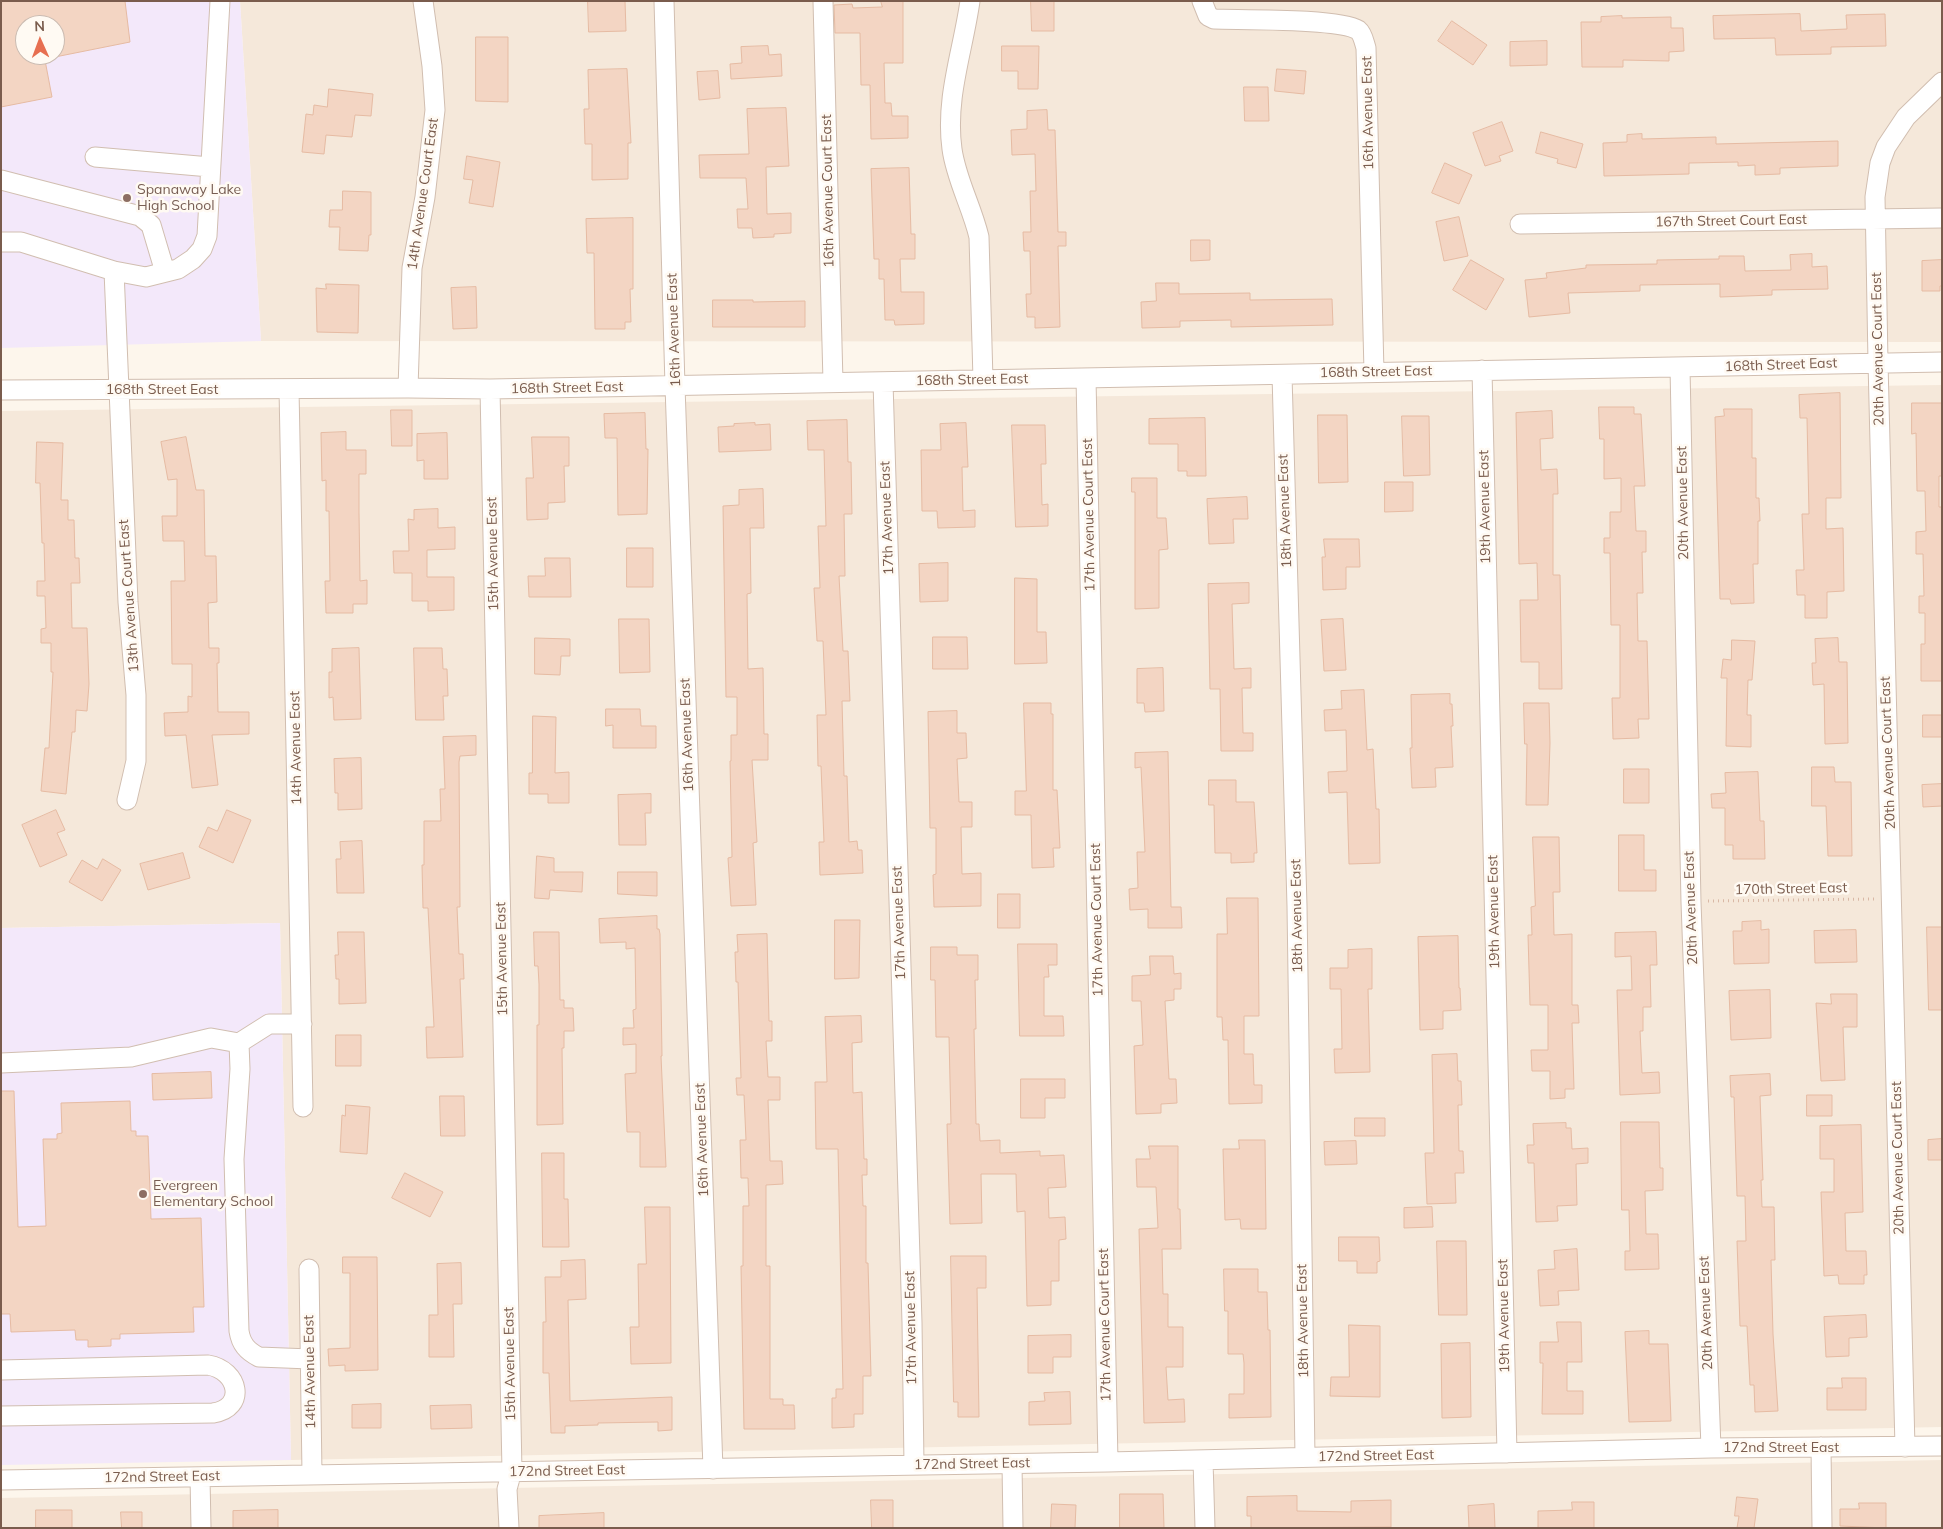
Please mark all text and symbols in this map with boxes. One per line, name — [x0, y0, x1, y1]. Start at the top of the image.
north arrow — [15, 15, 65, 65]
text: N — [34, 17, 45, 35]
street label: 16th Avenue East — [1359, 56, 1377, 170]
street label: 16th Avenue Court East — [818, 114, 838, 268]
street label: 14th Avenue Court East — [404, 117, 442, 271]
place label: Spanaway Lake High School — [137, 182, 241, 214]
marker: Spanaway Lake High School — [121, 192, 133, 204]
street label: 167th Street Court East — [1655, 211, 1807, 231]
street label: 20th Avenue Court East — [1868, 272, 1888, 426]
street label: 16th Avenue East — [664, 273, 684, 387]
street label: 168th Street East — [1724, 355, 1838, 375]
street label: 168th Street East — [1320, 363, 1432, 381]
street label: 168th Street East — [916, 371, 1028, 389]
street label: 168th Street East — [511, 379, 623, 397]
street label: 168th Street East — [106, 382, 218, 398]
street label: 17th Avenue Court East — [1079, 438, 1099, 592]
street label: 20th Avenue East — [1674, 446, 1692, 560]
street label: 19th Avenue East — [1476, 450, 1494, 564]
street label: 18th Avenue East — [1275, 454, 1295, 568]
street label: 17th Avenue East — [877, 461, 897, 575]
street label: 15th Avenue East — [484, 497, 502, 611]
street label: 13th Avenue Court East — [115, 519, 143, 673]
street label: 20th Avenue Court East — [1877, 676, 1899, 830]
street label: 16th Avenue East — [677, 678, 697, 792]
street label: 14th Avenue East — [287, 691, 305, 805]
street label: 17th Avenue Court East — [1087, 843, 1107, 997]
street label: 20th Avenue East — [1681, 851, 1701, 965]
street label: 19th Avenue East — [1485, 855, 1503, 969]
street label: 18th Avenue East — [1288, 859, 1306, 973]
street label: 17th Avenue East — [889, 866, 909, 980]
street label: 170th Street East — [1735, 880, 1847, 898]
street label: 15th Avenue East — [493, 902, 511, 1016]
street label: 20th Avenue Court East — [1888, 1081, 1908, 1235]
street label: 16th Avenue East — [692, 1083, 712, 1197]
place label: Evergreen Elementary School — [153, 1178, 273, 1210]
marker: Evergreen Elementary School — [137, 1188, 149, 1200]
street label: 17th Avenue Court East — [1095, 1248, 1115, 1402]
street label: 20th Avenue East — [1696, 1256, 1716, 1370]
street label: 19th Avenue East — [1495, 1259, 1513, 1373]
street label: 18th Avenue East — [1294, 1264, 1312, 1378]
street label: 17th Avenue East — [902, 1271, 920, 1385]
street label: 15th Avenue East — [501, 1307, 519, 1421]
street label: 14th Avenue East — [301, 1315, 319, 1429]
street label: 172nd Street East — [1723, 1440, 1839, 1456]
street label: 172nd Street East — [1318, 1447, 1434, 1465]
street label: 172nd Street East — [914, 1455, 1030, 1473]
street label: 172nd Street East — [509, 1462, 625, 1480]
street label: 172nd Street East — [104, 1468, 220, 1486]

